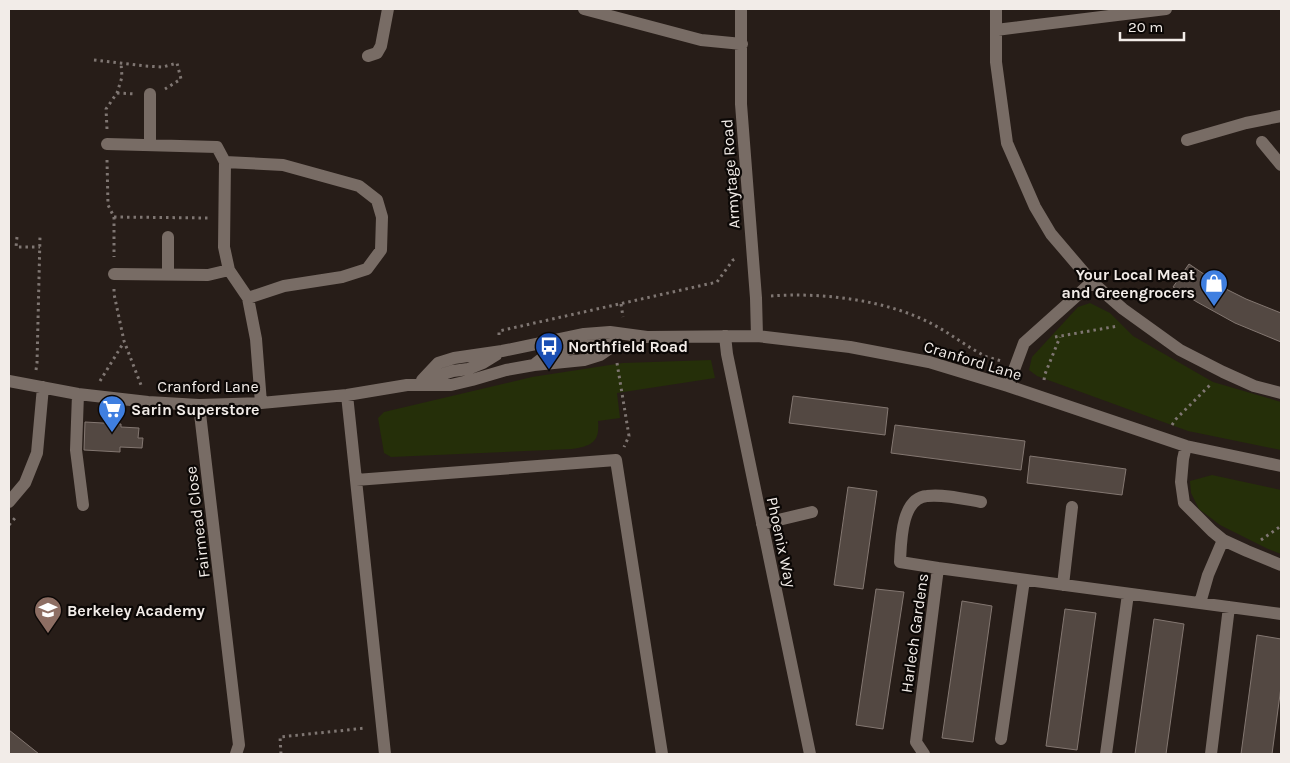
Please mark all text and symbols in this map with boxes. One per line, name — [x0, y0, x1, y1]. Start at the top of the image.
scale bar — [1120, 10, 1184, 42]
text: 20 m — [1128, 18, 1163, 36]
street label: Armytage Road — [717, 118, 744, 230]
place label: Your Local Meat and Greengrocers — [1061, 265, 1195, 302]
shop icon: Your Local Meat and Greengrocers — [1199, 268, 1229, 307]
bus stop icon: Northfield Road — [534, 331, 564, 370]
place label: Northfield Road — [568, 337, 688, 356]
street label: Cranford Lane — [922, 337, 1024, 384]
street label: Cranford Lane — [157, 377, 259, 396]
supermarket icon: Sarin Superstore — [97, 394, 127, 433]
place label: Sarin Superstore — [131, 400, 259, 419]
street label: Fairmead Close — [181, 465, 214, 579]
street label: Phoenix Way — [763, 495, 800, 590]
street label: Harlech Gardens — [897, 572, 932, 694]
school or university icon: Berkeley Academy — [33, 595, 63, 634]
place label: Berkeley Academy — [67, 601, 205, 620]

